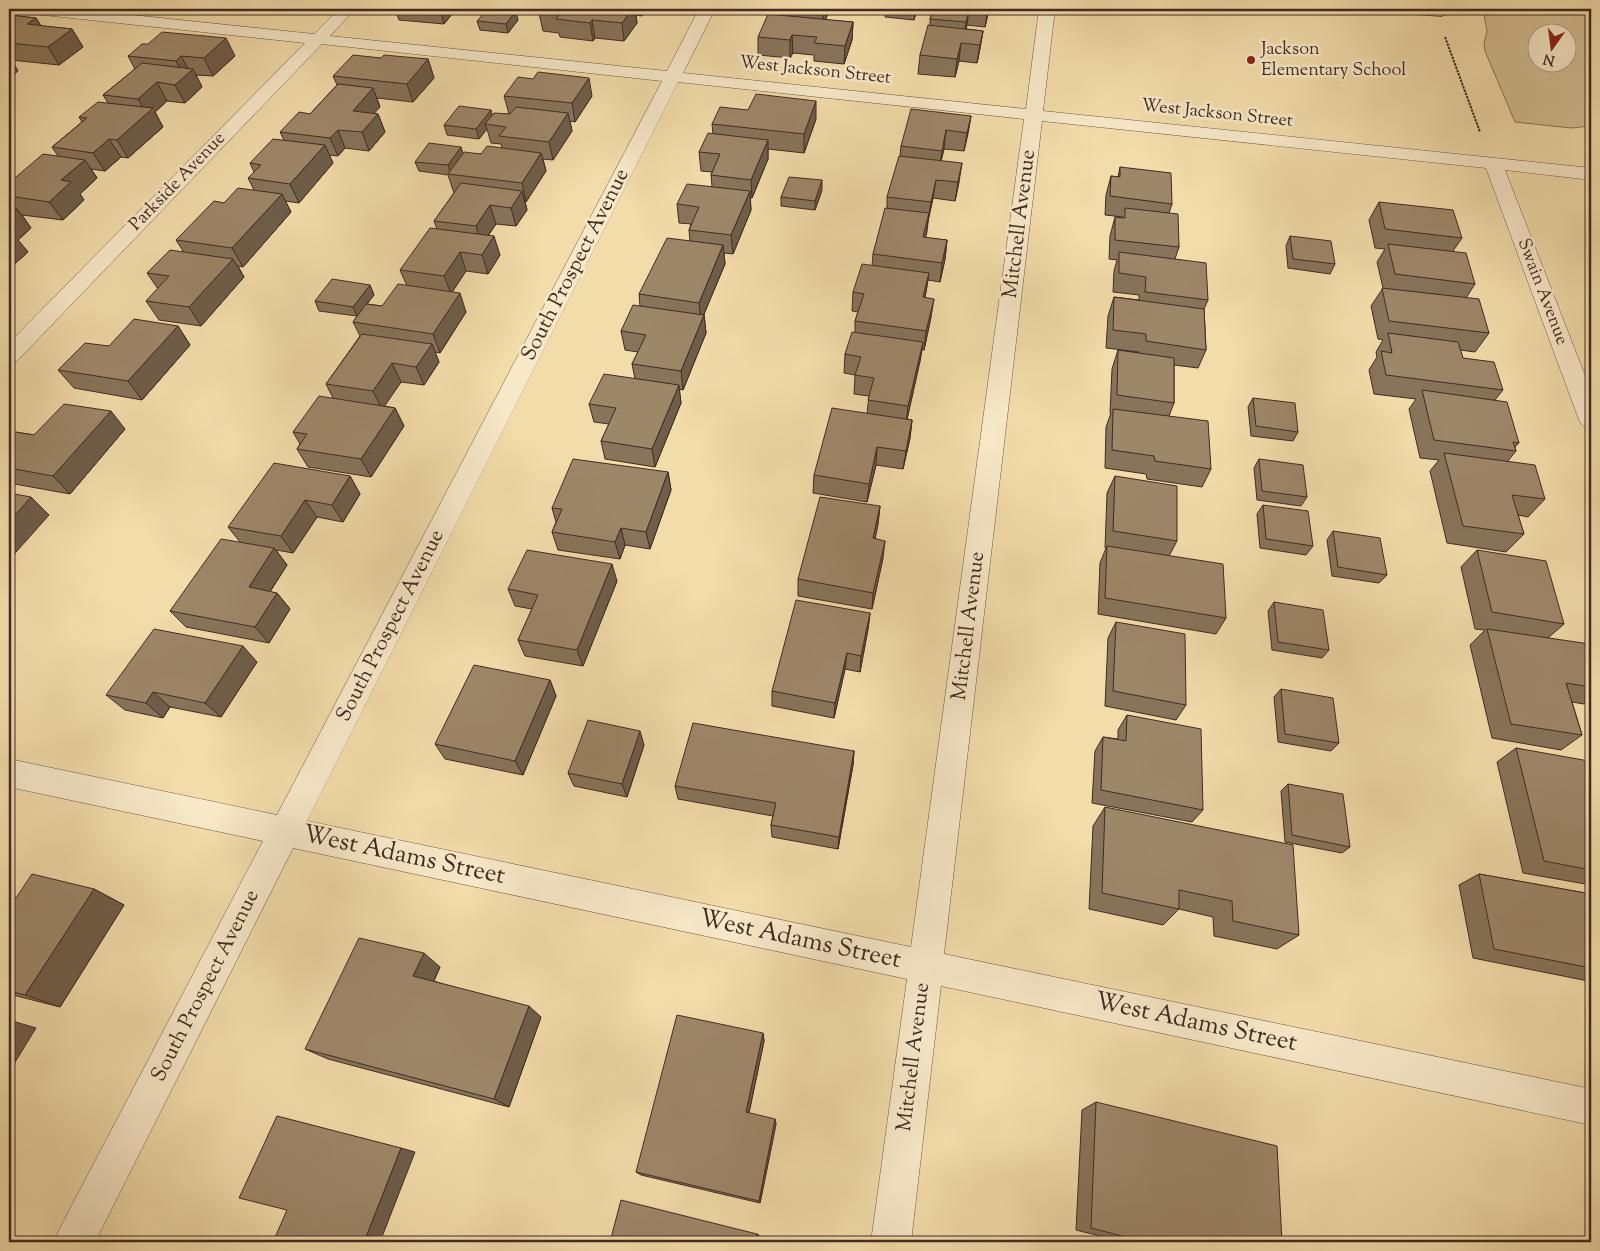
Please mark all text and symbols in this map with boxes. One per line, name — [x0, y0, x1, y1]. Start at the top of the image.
north arrow — [1528, 22, 1578, 72]
place label: Jackson Elementary School — [1260, 37, 1406, 84]
text: N — [1541, 48, 1557, 70]
street label: West Jackson Street — [738, 50, 892, 92]
marker: Jackson Elementary School — [1245, 54, 1257, 66]
street label: West Jackson Street — [1140, 93, 1294, 135]
street label: Parkside Avenue — [124, 127, 232, 237]
street label: Mitchell Avenue — [996, 148, 1044, 300]
street label: South Prospect Avenue — [515, 164, 637, 366]
street label: Swain Avenue — [1510, 235, 1574, 349]
street label: South Prospect Avenue — [330, 525, 452, 727]
street label: Mitchell Avenue — [945, 550, 993, 702]
street label: West Adams Street — [300, 817, 509, 895]
street label: South Prospect Avenue — [145, 885, 267, 1087]
street label: West Adams Street — [696, 901, 905, 979]
street label: Mitchell Avenue — [890, 981, 938, 1133]
street label: West Adams Street — [1092, 984, 1301, 1062]

